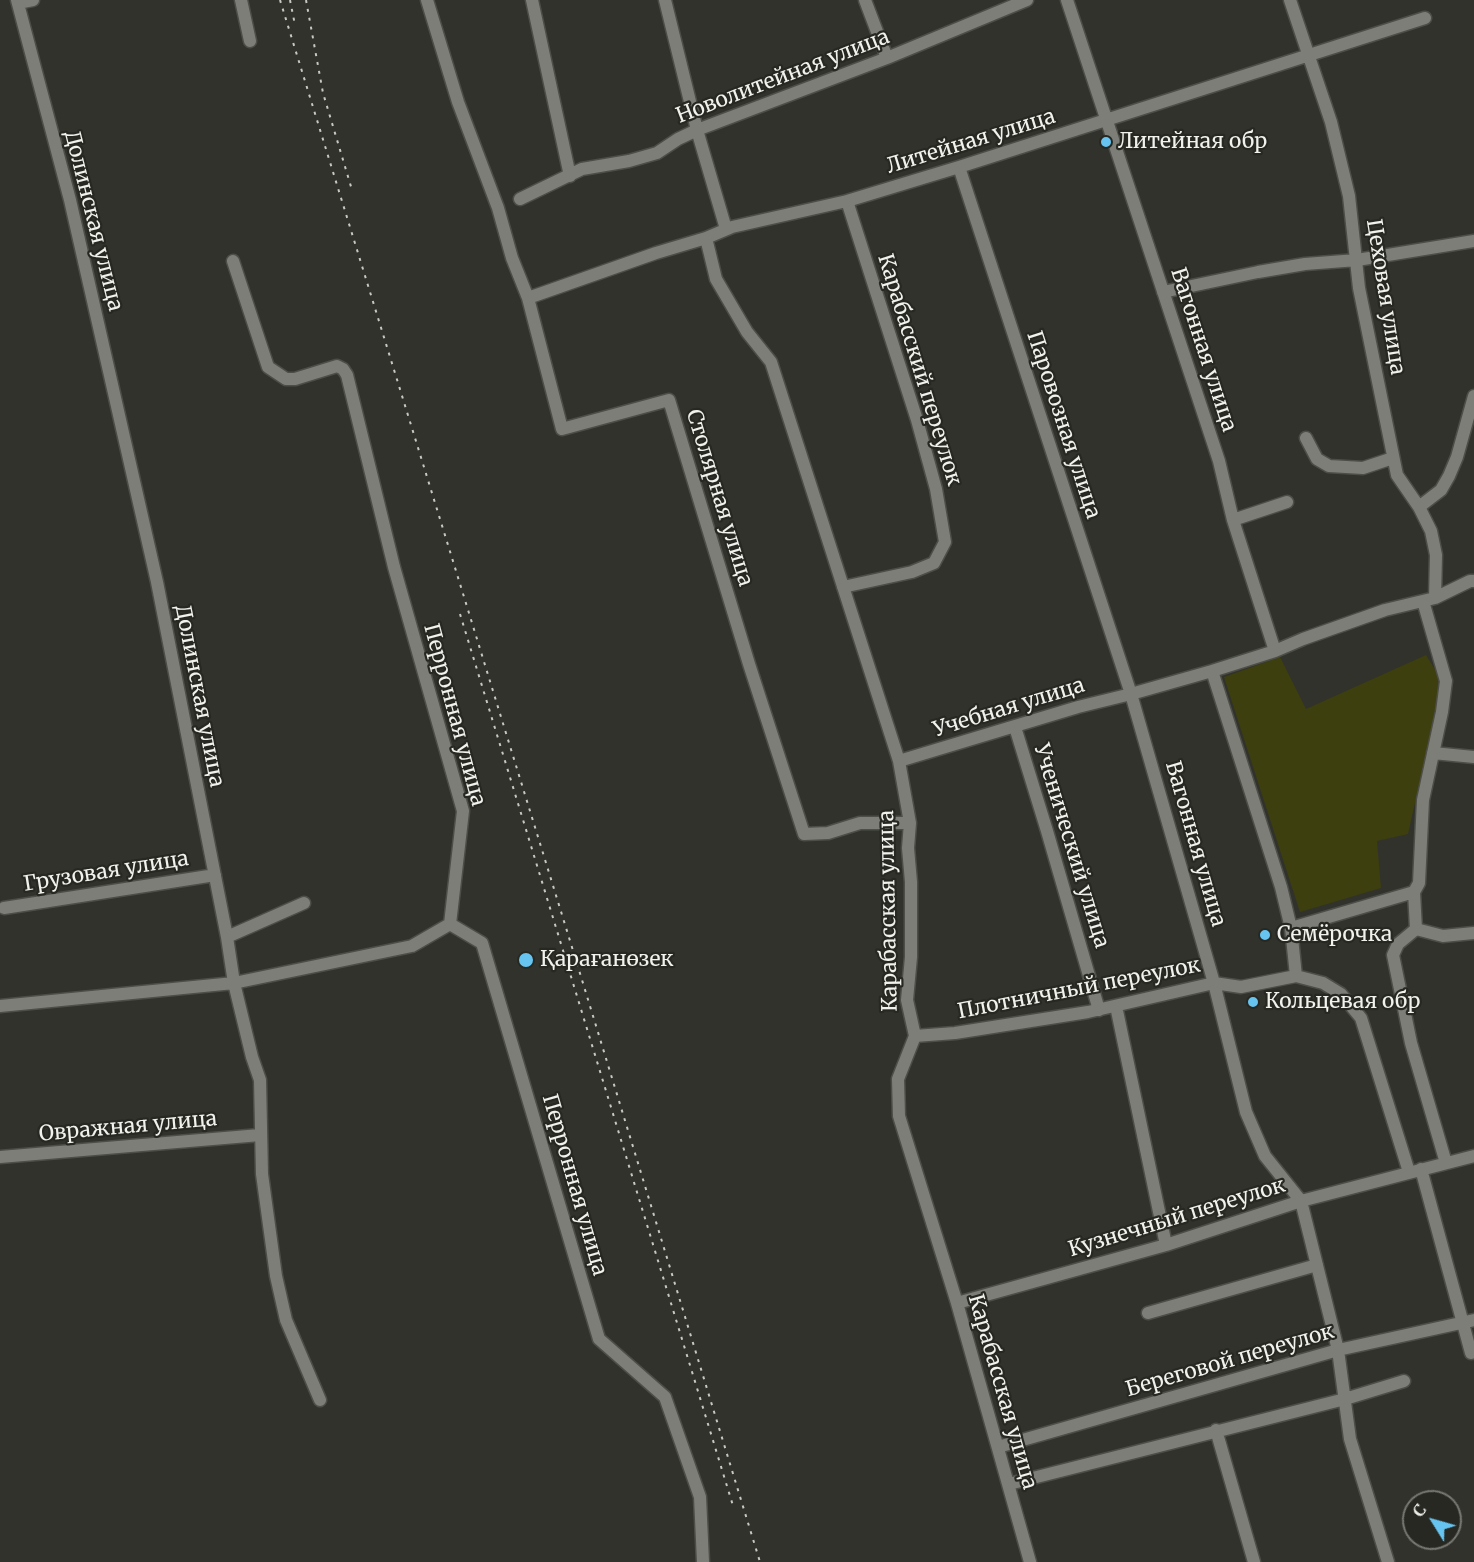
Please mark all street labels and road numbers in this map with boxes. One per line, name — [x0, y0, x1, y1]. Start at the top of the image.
street label: Новолитейная улица — [673, 25, 893, 129]
street label: Литейная улица — [884, 104, 1058, 180]
street label: Долинская улица — [58, 128, 128, 314]
street label: Цеховая улица — [1360, 217, 1410, 377]
street label: Карабасский переулок — [872, 251, 966, 489]
street label: Вагонная улица — [1165, 265, 1241, 435]
street label: Паровозная улица — [1021, 328, 1105, 522]
street label: Столярная улица — [680, 407, 758, 589]
street label: Долинская улица — [169, 603, 229, 789]
street label: Перронная улица — [418, 621, 490, 809]
street label: Учебная улица — [930, 673, 1088, 743]
street label: Ученический улица — [1028, 741, 1114, 951]
street label: Вагонная улица — [1159, 758, 1231, 930]
street label: Карабасская улица — [875, 810, 903, 1012]
street label: Грузовая улица — [21, 846, 191, 898]
street label: Плотничный переулок — [955, 953, 1203, 1025]
street label: Перронная улица — [536, 1091, 612, 1279]
street label: Овражная улица — [38, 1107, 218, 1147]
street label: Кузнечный переулок — [1066, 1173, 1288, 1263]
street label: Карабасская улица — [962, 1292, 1042, 1492]
street label: Береговой переулок — [1123, 1319, 1337, 1403]

